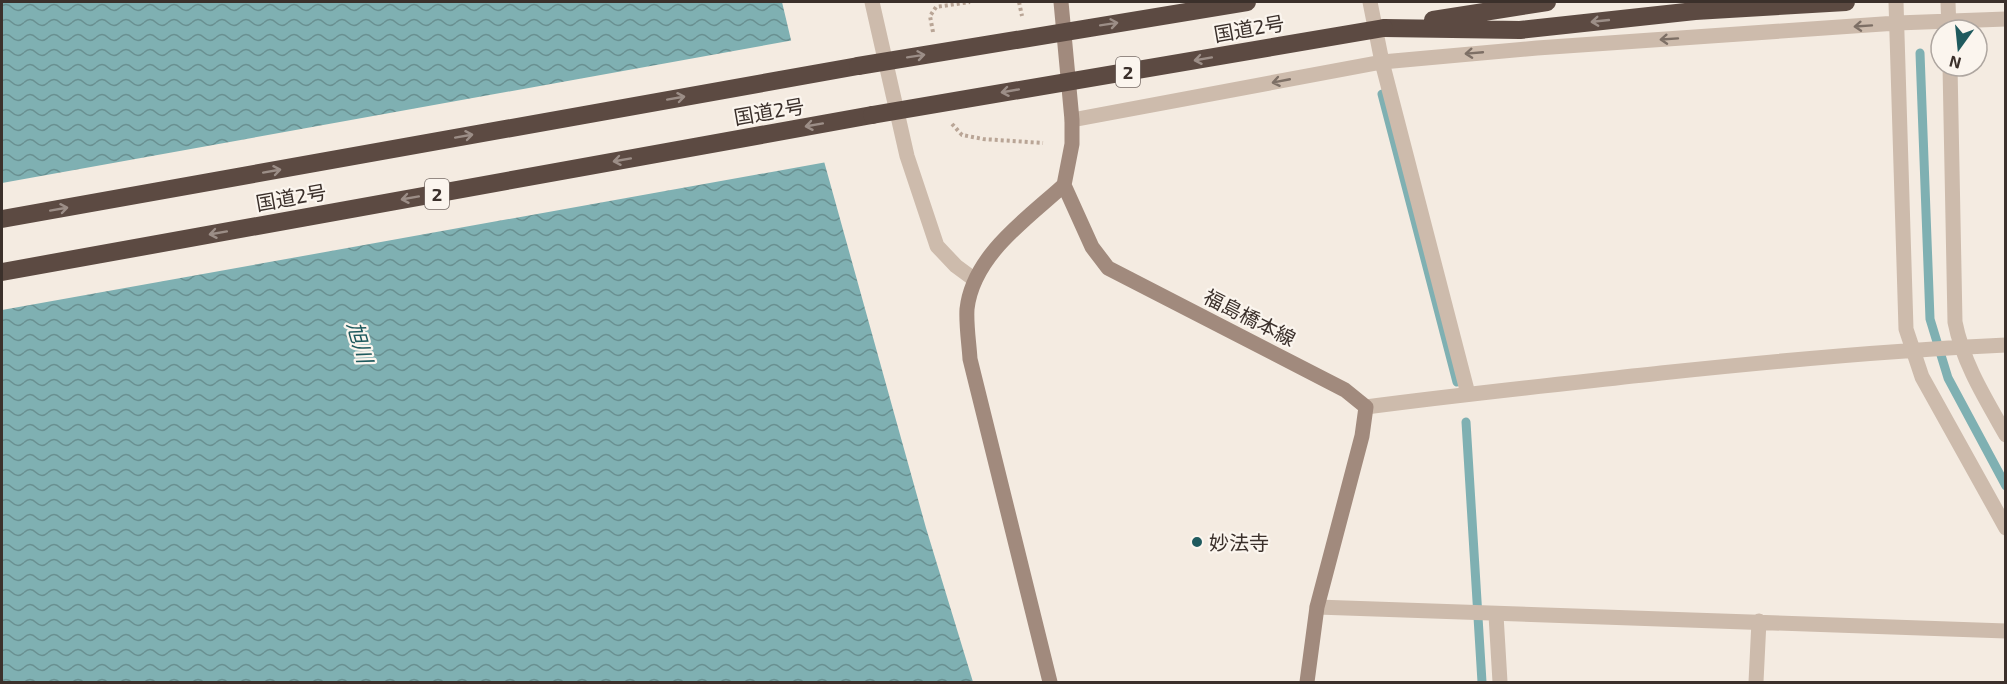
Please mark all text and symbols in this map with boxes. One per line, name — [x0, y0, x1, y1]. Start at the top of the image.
street label: 国道2号 — [1212, 10, 1286, 46]
one-way arrow — [1590, 16, 1610, 27]
north arrow — [1929, 18, 1989, 78]
one-way arrow — [1098, 19, 1118, 30]
one-way arrow — [1854, 20, 1874, 31]
one-way arrow — [1659, 34, 1679, 45]
one-way arrow — [1465, 48, 1485, 59]
one-way arrow — [906, 50, 926, 61]
text: N — [1947, 52, 1963, 74]
one-way arrow — [1193, 54, 1213, 65]
road number: 2 — [1116, 57, 1140, 87]
one-way arrow — [1272, 76, 1292, 87]
one-way arrow — [1001, 86, 1021, 97]
one-way arrow — [666, 92, 686, 103]
street label: 国道2号 — [732, 93, 806, 129]
one-way arrow — [805, 120, 825, 131]
one-way arrow — [453, 130, 473, 141]
one-way arrow — [613, 155, 633, 166]
one-way arrow — [261, 165, 281, 176]
street label: 国道2号 — [254, 179, 328, 215]
road number: 2 — [425, 179, 449, 209]
one-way arrow — [401, 193, 420, 204]
one-way arrow — [49, 203, 68, 214]
one-way arrow — [209, 228, 228, 239]
street label: 福島橋本線 — [1200, 284, 1300, 350]
water label: 旭川 — [343, 318, 379, 368]
place label: 妙法寺 — [1209, 530, 1269, 554]
marker: 妙法寺 — [1190, 535, 1204, 549]

